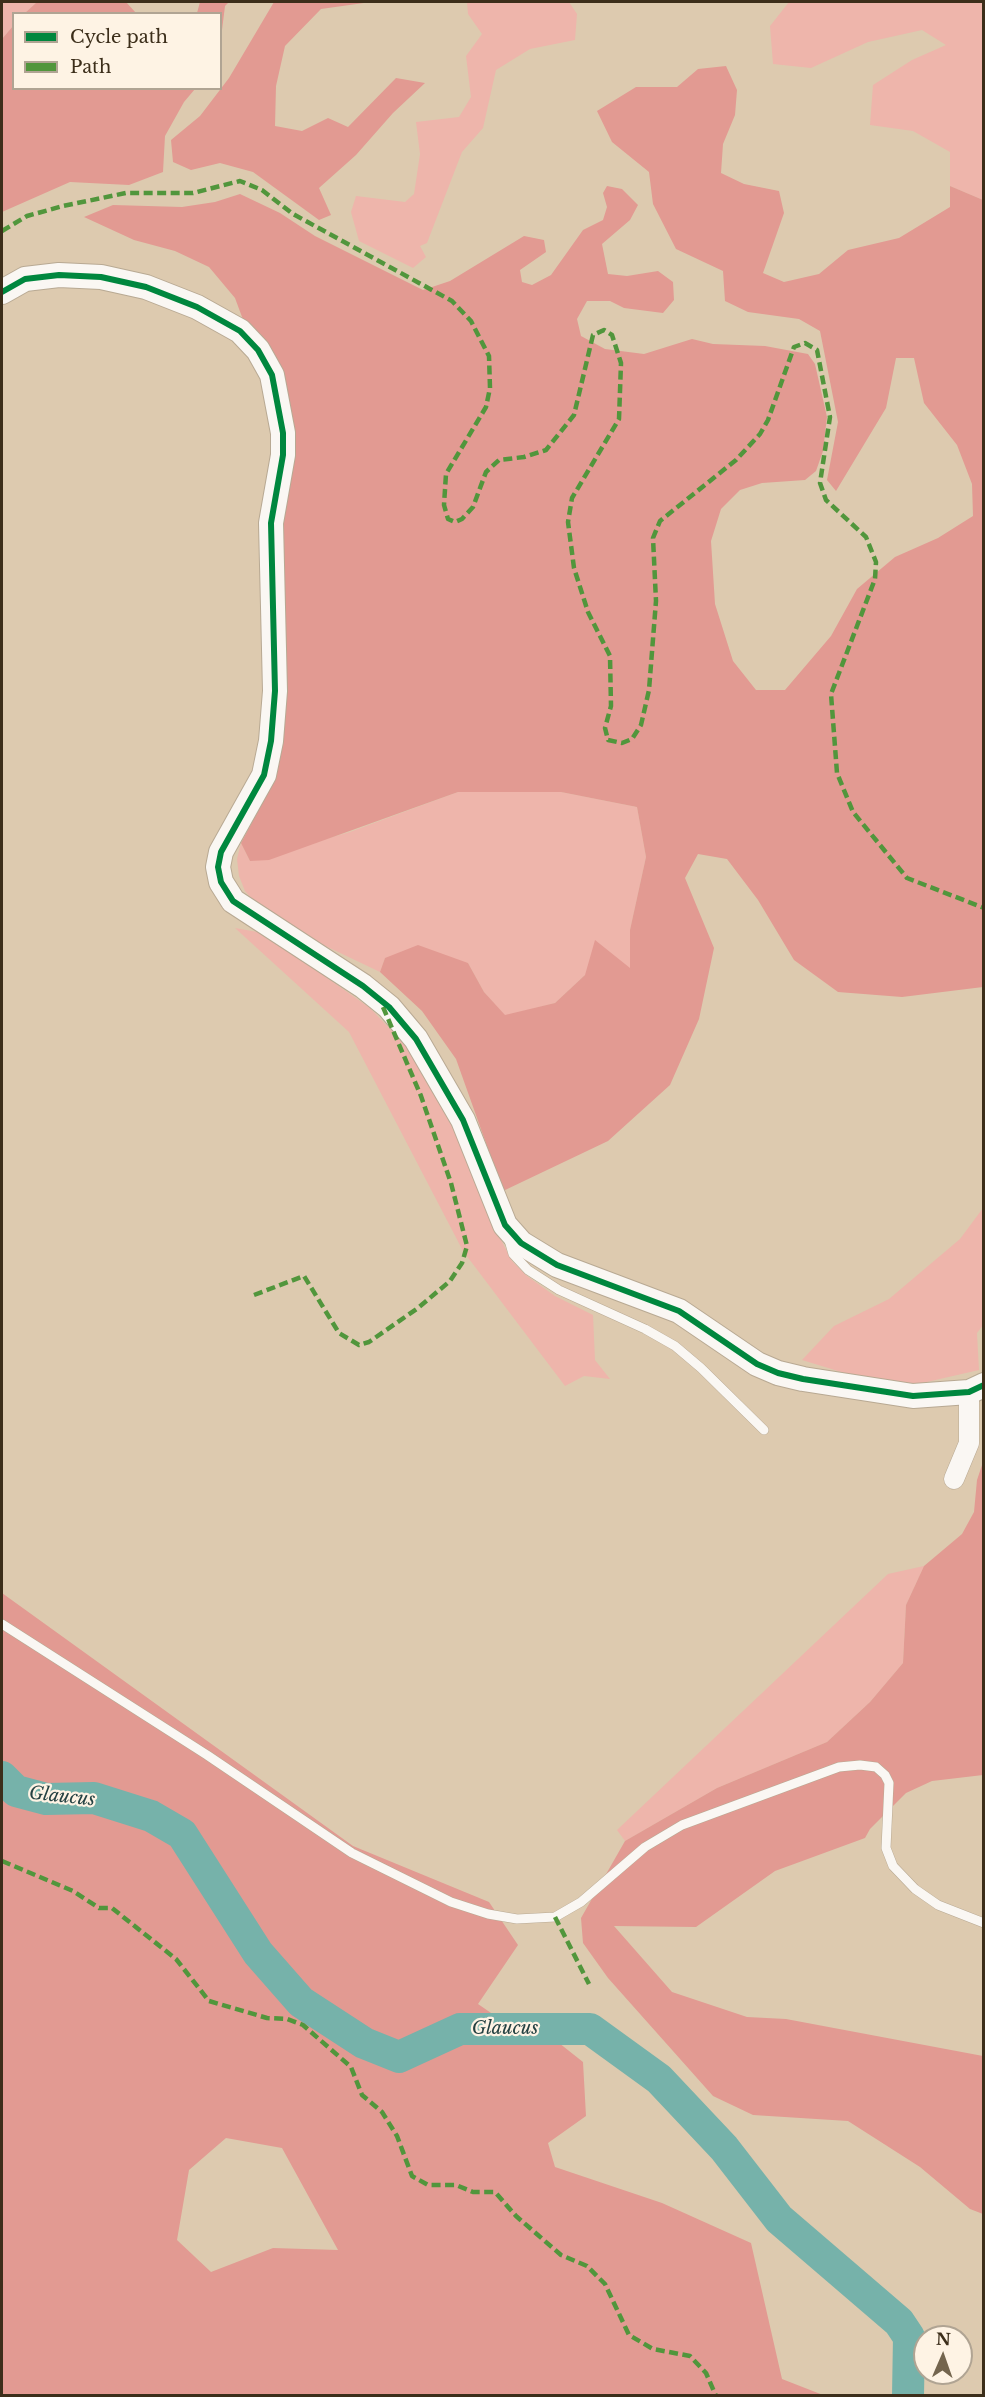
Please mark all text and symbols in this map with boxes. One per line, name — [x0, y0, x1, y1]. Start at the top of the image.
legend — [12, 12, 222, 90]
text: Cycle path — [70, 26, 168, 48]
text: Path — [70, 56, 111, 78]
water label: Glaucus — [28, 1783, 96, 1811]
water label: Glaucus — [472, 2018, 538, 2040]
north arrow — [913, 2325, 973, 2385]
text: N — [936, 2329, 951, 2349]

